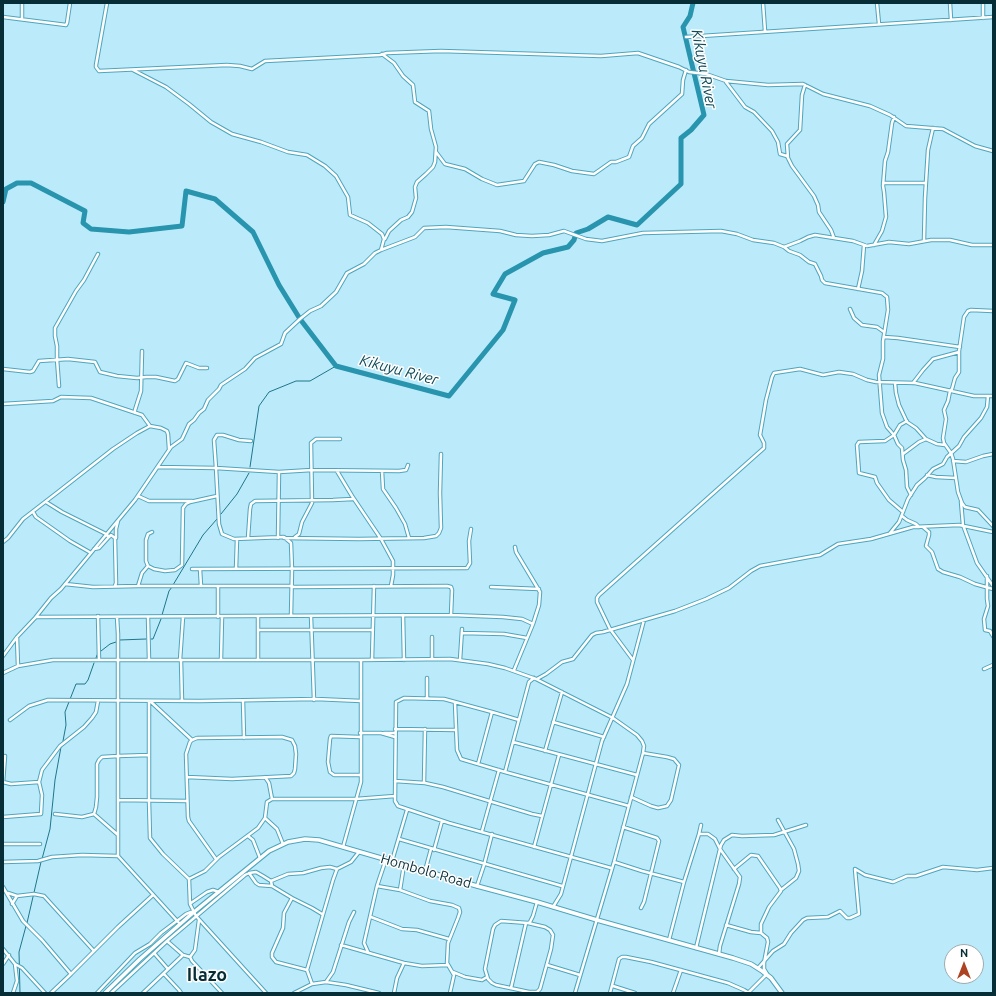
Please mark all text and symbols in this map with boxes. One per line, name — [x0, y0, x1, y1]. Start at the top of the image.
water label: Kikuyu River — [687, 28, 721, 110]
water label: Kikuyu River — [358, 351, 440, 389]
street label: Hombolo Road — [379, 850, 473, 892]
north arrow — [944, 944, 984, 984]
text: N — [960, 947, 968, 959]
district label: Ilazo — [187, 964, 227, 986]

